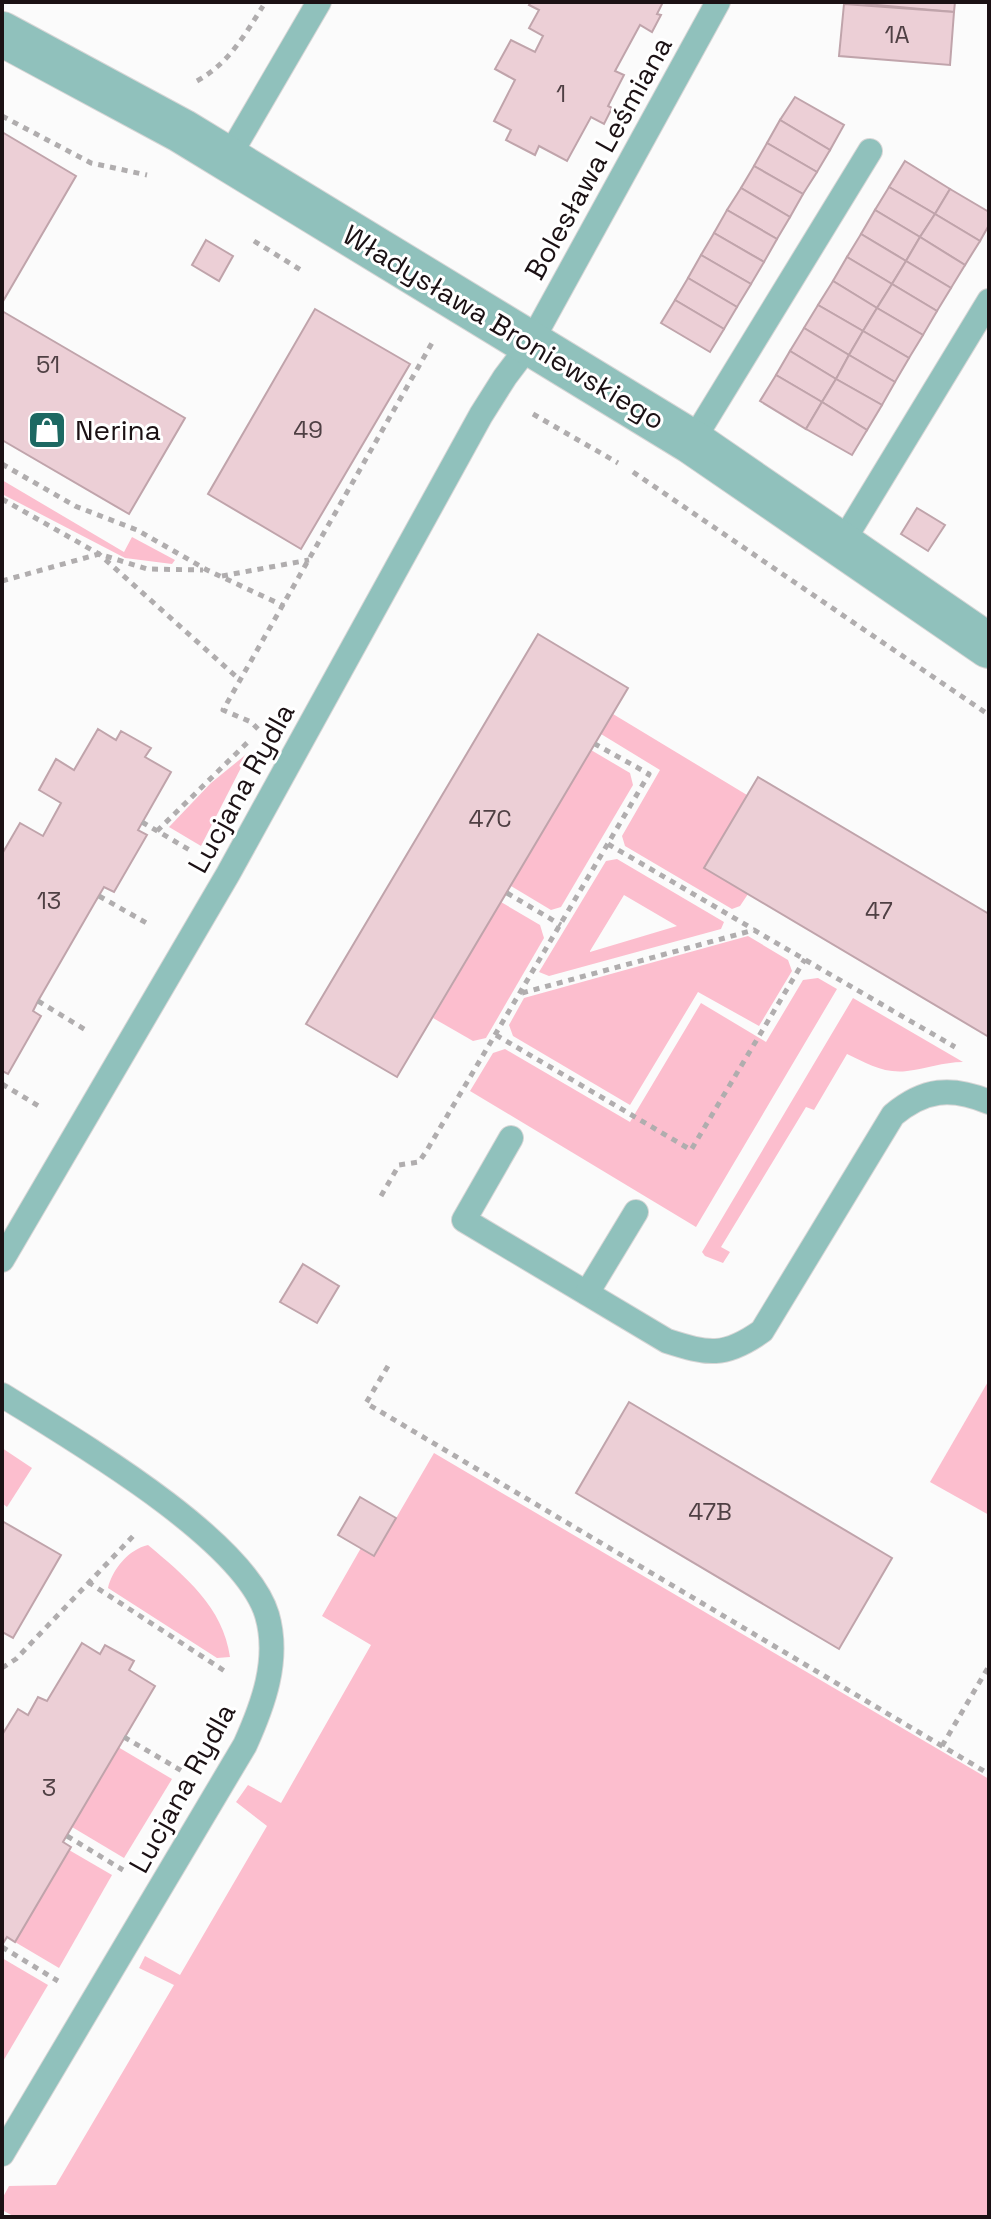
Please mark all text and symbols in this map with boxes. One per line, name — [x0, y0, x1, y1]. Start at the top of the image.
house number: 1A — [884, 19, 910, 50]
street label: Bolesława Leśmiana — [516, 30, 680, 286]
house number: 1 — [556, 78, 566, 109]
street label: Władysława Broniewskiego — [337, 217, 671, 437]
house number: 51 — [36, 349, 60, 380]
shop icon: Nerina — [26, 409, 68, 451]
place label: Nerina — [75, 412, 161, 448]
house number: 49 — [293, 414, 323, 445]
street label: Lucjana Rydla — [180, 697, 302, 879]
house number: 47C — [468, 803, 512, 834]
house number: 13 — [37, 885, 61, 916]
house number: 47 — [865, 895, 893, 926]
house number: 47B — [688, 1496, 732, 1527]
street label: Lucjana Rydla — [121, 1697, 243, 1879]
house number: 3 — [42, 1772, 56, 1803]

